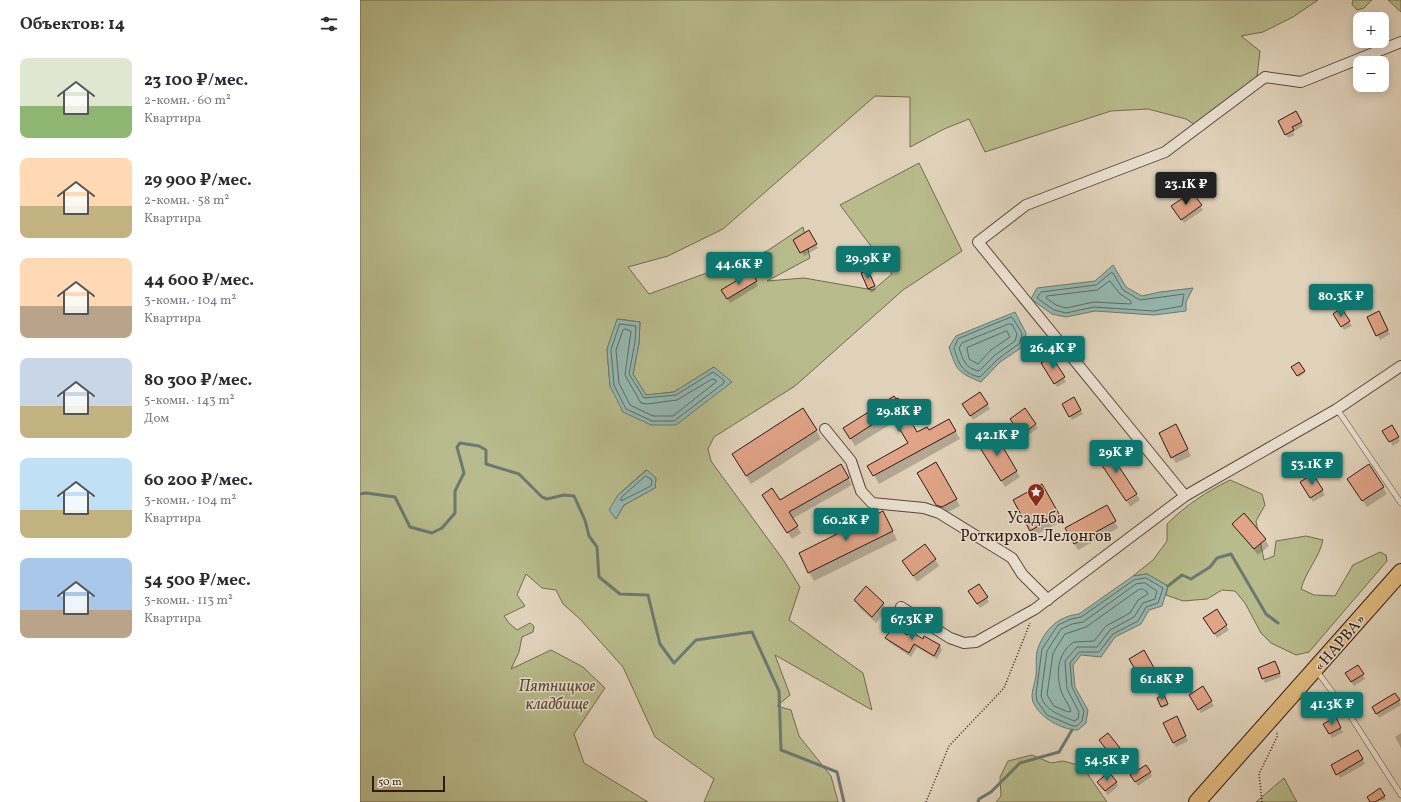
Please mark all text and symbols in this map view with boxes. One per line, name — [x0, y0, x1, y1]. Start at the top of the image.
map controls — [1353, 12, 1389, 92]
button: + — [1353, 12, 1389, 48]
text: Объектов: 14 — [20, 13, 125, 36]
icon: filters — [318, 13, 340, 35]
button: − — [1353, 56, 1389, 92]
text: 23 100 ₽/мес. — [144, 69, 248, 92]
icon: home — [52, 74, 100, 122]
text: 2-комн. · 60 m² — [144, 92, 231, 110]
text: Квартира — [144, 110, 201, 128]
text: 29 900 ₽/мес. — [144, 169, 252, 192]
pin: 23.1K ₽ — [1149, 172, 1223, 206]
icon: home — [52, 174, 100, 222]
text: 23.1K ₽ — [1164, 176, 1208, 194]
text: 2-комн. · 58 m² — [144, 192, 229, 210]
text: Квартира — [144, 210, 201, 228]
pin: 29.9K ₽ — [831, 246, 905, 280]
text: 29.9K ₽ — [845, 250, 891, 268]
pin: 44.6K ₽ — [702, 252, 776, 286]
text: 44.6K ₽ — [715, 256, 763, 274]
text: 44 600 ₽/мес. — [144, 269, 254, 292]
icon: home — [52, 274, 100, 322]
pin: 80.3K ₽ — [1304, 284, 1378, 318]
text: 80.3K ₽ — [1318, 288, 1364, 306]
text: 3-комн. · 104 m² — [144, 292, 236, 310]
text: Квартира — [144, 310, 201, 328]
pin: 26.4K ₽ — [1016, 336, 1090, 370]
text: 26.4K ₽ — [1030, 340, 1076, 358]
text: 80 300 ₽/мес. — [144, 369, 252, 392]
icon: home — [52, 374, 100, 422]
text: 5-комн. · 143 m² — [144, 392, 235, 410]
pin: 29.8K ₽ — [862, 399, 936, 433]
text: 29.8K ₽ — [876, 403, 922, 421]
text: Дом — [144, 410, 169, 428]
pin: 42.1K ₽ — [960, 423, 1034, 457]
text: 42.1K ₽ — [975, 427, 1019, 445]
pin: 29K ₽ — [1088, 440, 1144, 474]
text: 29K ₽ — [1099, 444, 1133, 462]
pin: 53.1K ₽ — [1275, 452, 1349, 486]
text: 53.1K ₽ — [1291, 456, 1333, 474]
text: 60 200 ₽/мес. — [144, 469, 253, 492]
icon: home — [52, 474, 100, 522]
place icon: Усадьба Роткирхов-Лелонгов — [1026, 482, 1046, 507]
text: 3-комн. · 104 m² — [144, 492, 236, 510]
pin: 60.2K ₽ — [809, 508, 883, 542]
place label: Усадьба Роткирхов-Лелонгов — [960, 508, 1112, 548]
text: Квартира — [144, 510, 201, 528]
text: 60.2K ₽ — [823, 512, 869, 530]
text: 54 500 ₽/мес. — [144, 569, 251, 592]
icon: home — [52, 574, 100, 622]
text: 3-комн. · 113 m² — [144, 592, 233, 610]
pin: 67.3K ₽ — [875, 607, 949, 641]
text: Квартира — [144, 610, 201, 628]
street label: «НАРВА» — [1309, 610, 1372, 677]
text: 67.3K ₽ — [890, 611, 934, 629]
pin: 61.8K ₽ — [1125, 667, 1199, 701]
text: 61.8K ₽ — [1140, 671, 1184, 689]
park label: Пятницкое кладбище — [519, 676, 595, 716]
pin: 41.3K ₽ — [1295, 692, 1369, 726]
text: 41.3K ₽ — [1310, 696, 1354, 714]
pin: 54.5K ₽ — [1070, 748, 1144, 782]
text: 54.5K ₽ — [1085, 752, 1129, 770]
scale bar — [372, 774, 445, 793]
text: 50 m — [378, 775, 402, 790]

